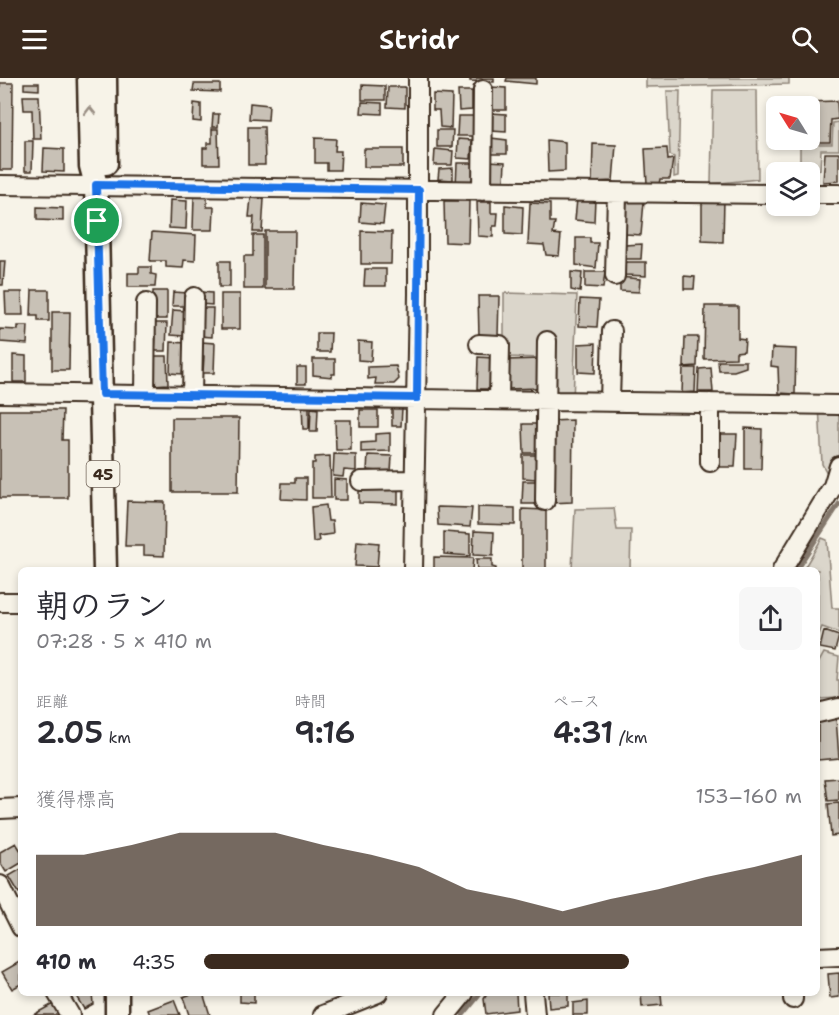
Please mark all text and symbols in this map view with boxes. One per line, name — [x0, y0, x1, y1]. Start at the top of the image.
text: Stridr — [379, 21, 460, 58]
icon: menu — [18, 23, 51, 56]
icon: search — [788, 23, 821, 56]
north arrow — [766, 96, 820, 150]
map controls — [766, 96, 820, 216]
one-way arrow — [84, 107, 96, 116]
button: layers — [766, 162, 820, 216]
pin — [71, 195, 122, 246]
icon: arrive — [80, 204, 113, 237]
road number: 45 — [86, 461, 120, 487]
text: 朝のラン — [36, 583, 168, 628]
button: share — [739, 587, 802, 650]
text: 07:28 · 5 × 410 m — [36, 628, 212, 654]
text: 距離 — [36, 691, 68, 712]
text: 時間 — [294, 691, 326, 712]
text: ペース — [553, 691, 600, 712]
text: 2.05 — [36, 712, 103, 753]
text: 9:16 — [294, 712, 356, 753]
text: 4:31 — [553, 712, 614, 753]
text: km — [103, 727, 131, 748]
text: /km — [614, 727, 648, 748]
text: 153–160 m — [695, 783, 802, 809]
text: 獲得標高 — [36, 786, 116, 812]
text: 410 m — [36, 949, 96, 975]
text: 4:35 — [132, 949, 175, 975]

